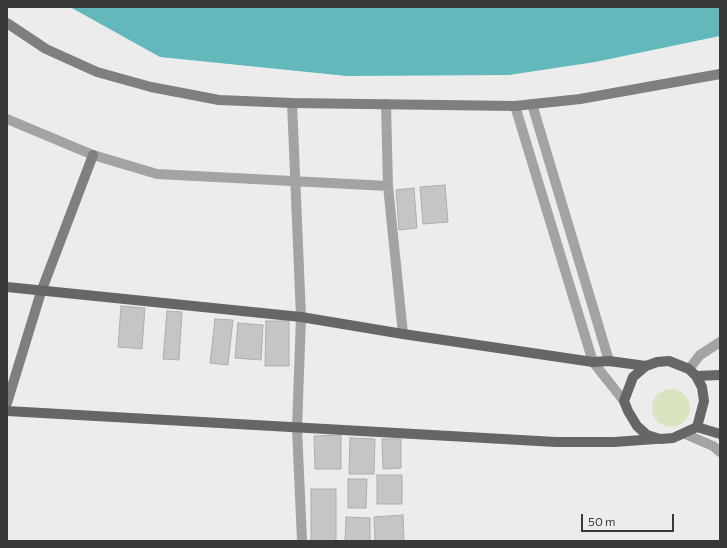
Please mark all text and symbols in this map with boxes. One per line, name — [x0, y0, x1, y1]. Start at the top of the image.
scale bar — [583, 506, 676, 532]
text: 50 m — [588, 514, 616, 528]

